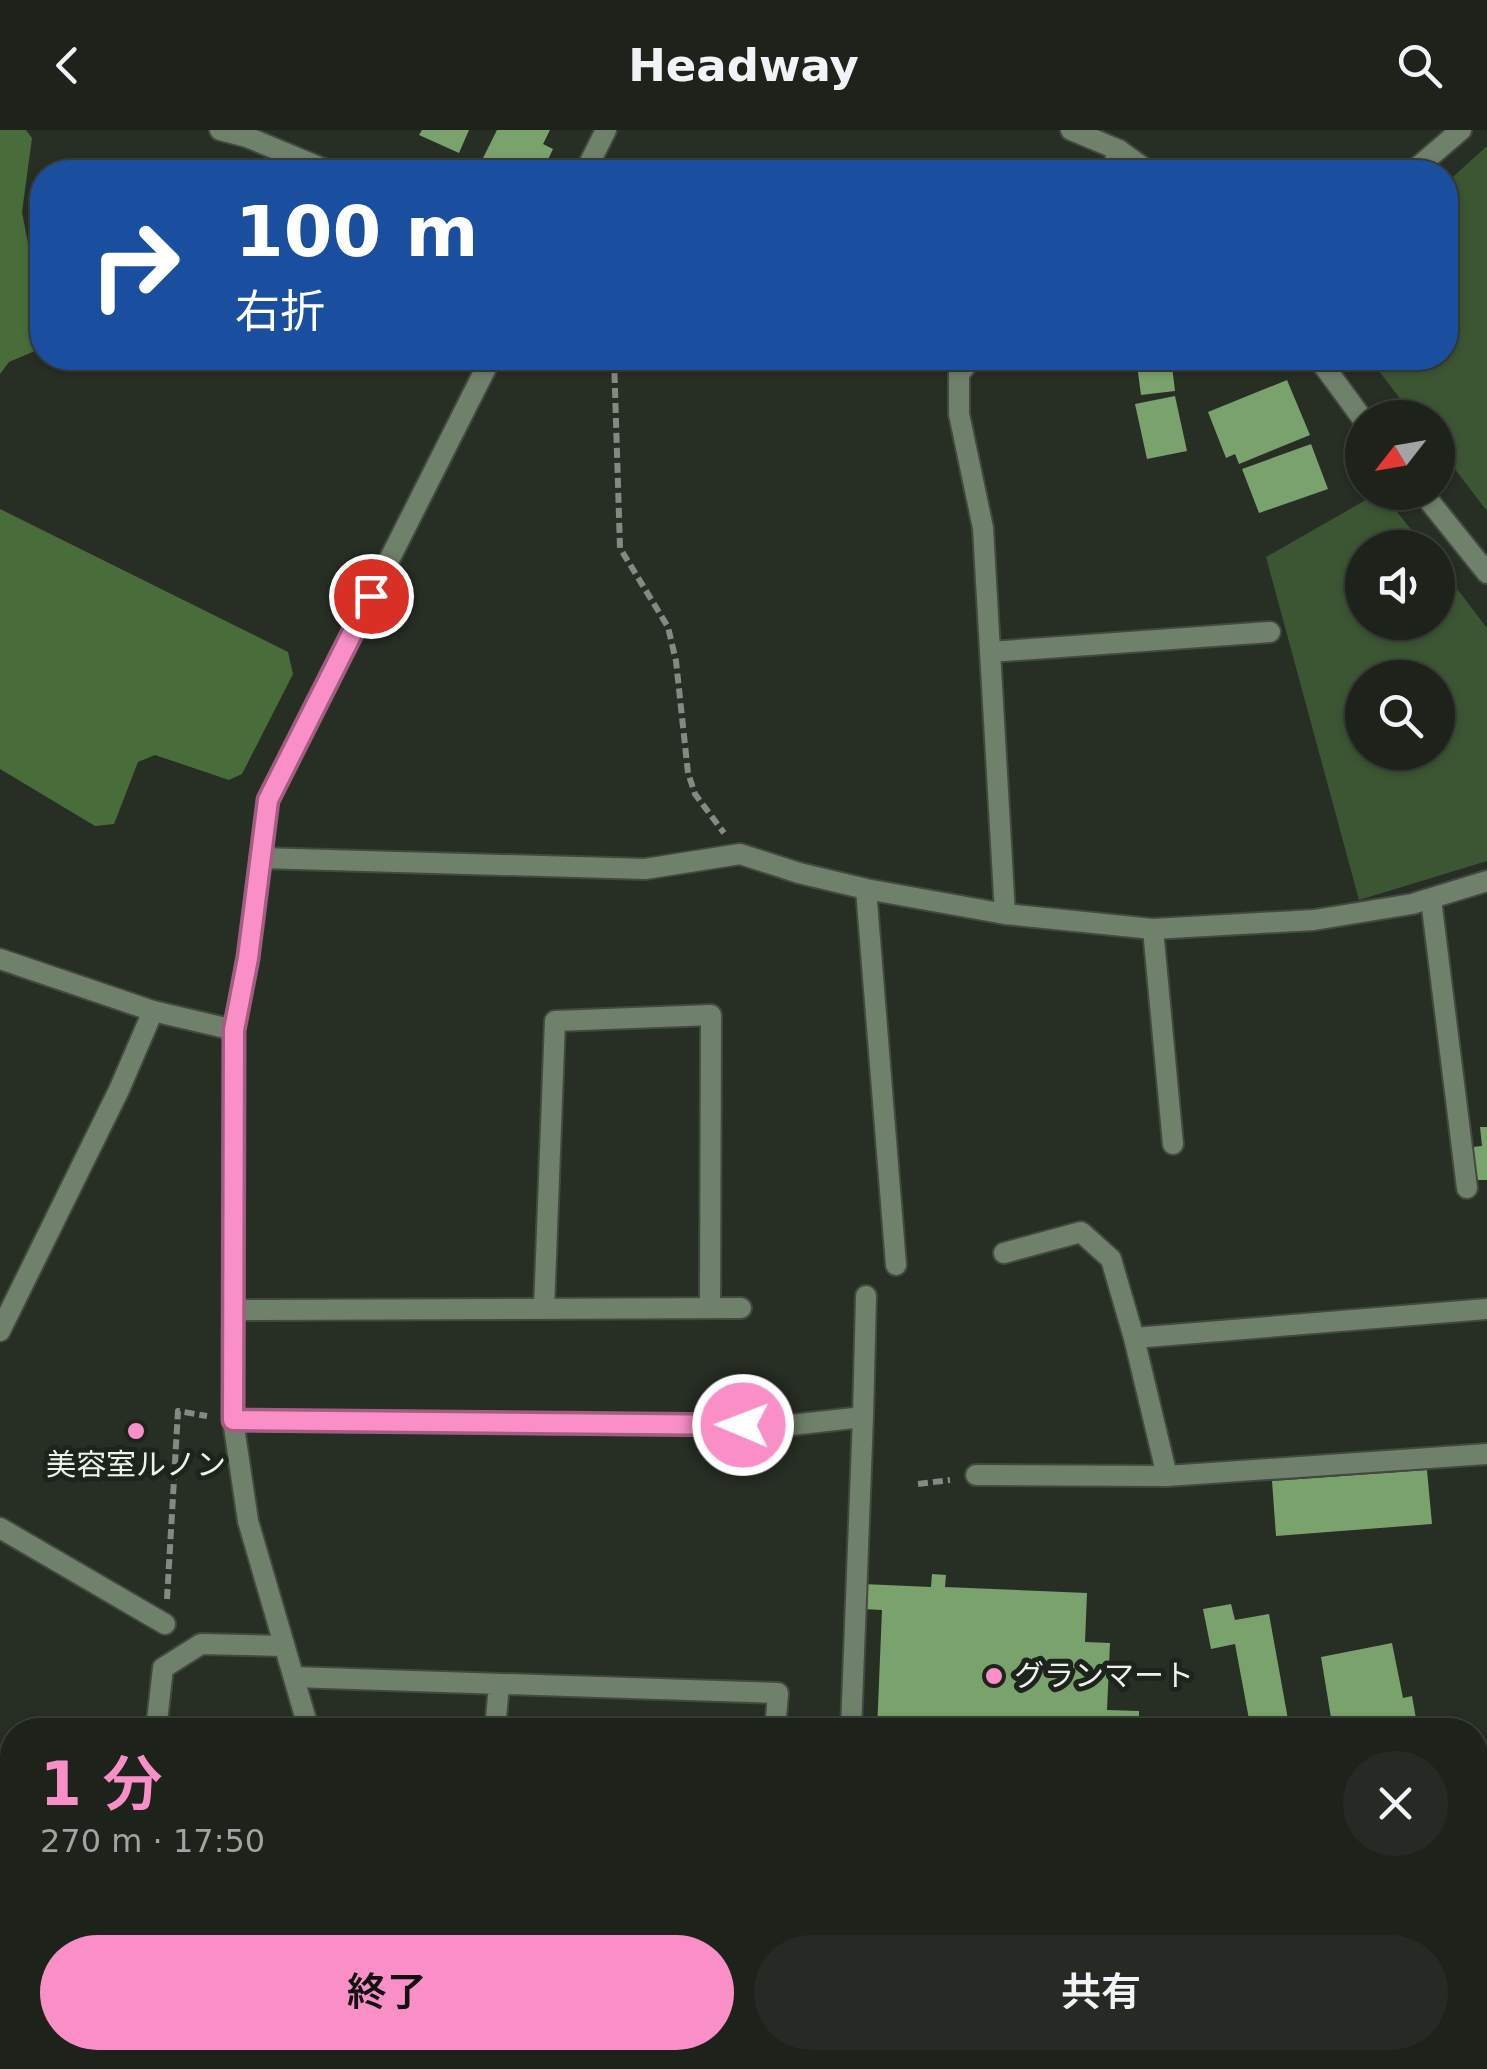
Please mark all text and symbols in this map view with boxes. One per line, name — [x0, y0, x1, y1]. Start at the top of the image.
icon: back — [40, 38, 95, 93]
icon: search — [1392, 38, 1447, 93]
text: Headway — [628, 39, 859, 92]
text: 100 m — [235, 191, 478, 273]
icon: right — [70, 200, 200, 330]
text: 右折 — [235, 285, 325, 338]
north arrow — [1345, 400, 1455, 510]
map controls — [1345, 400, 1455, 770]
button: sound — [1345, 530, 1455, 640]
pin — [329, 554, 414, 639]
icon: arrive — [344, 569, 399, 624]
button: search — [1345, 660, 1455, 770]
position arrow — [691, 1373, 795, 1477]
marker: 美容室ルノン — [125, 1420, 147, 1442]
place label: 美容室ルノン — [46, 1447, 226, 1482]
place label: グランマート — [1014, 1658, 1194, 1693]
marker: グランマート — [983, 1665, 1005, 1687]
text: 1 分 — [40, 1749, 163, 1819]
button: close — [1343, 1751, 1448, 1856]
text: 270 m · 17:50 — [40, 1822, 265, 1860]
button: 終了 — [40, 1935, 734, 2050]
button: 共有 — [754, 1935, 1448, 2050]

